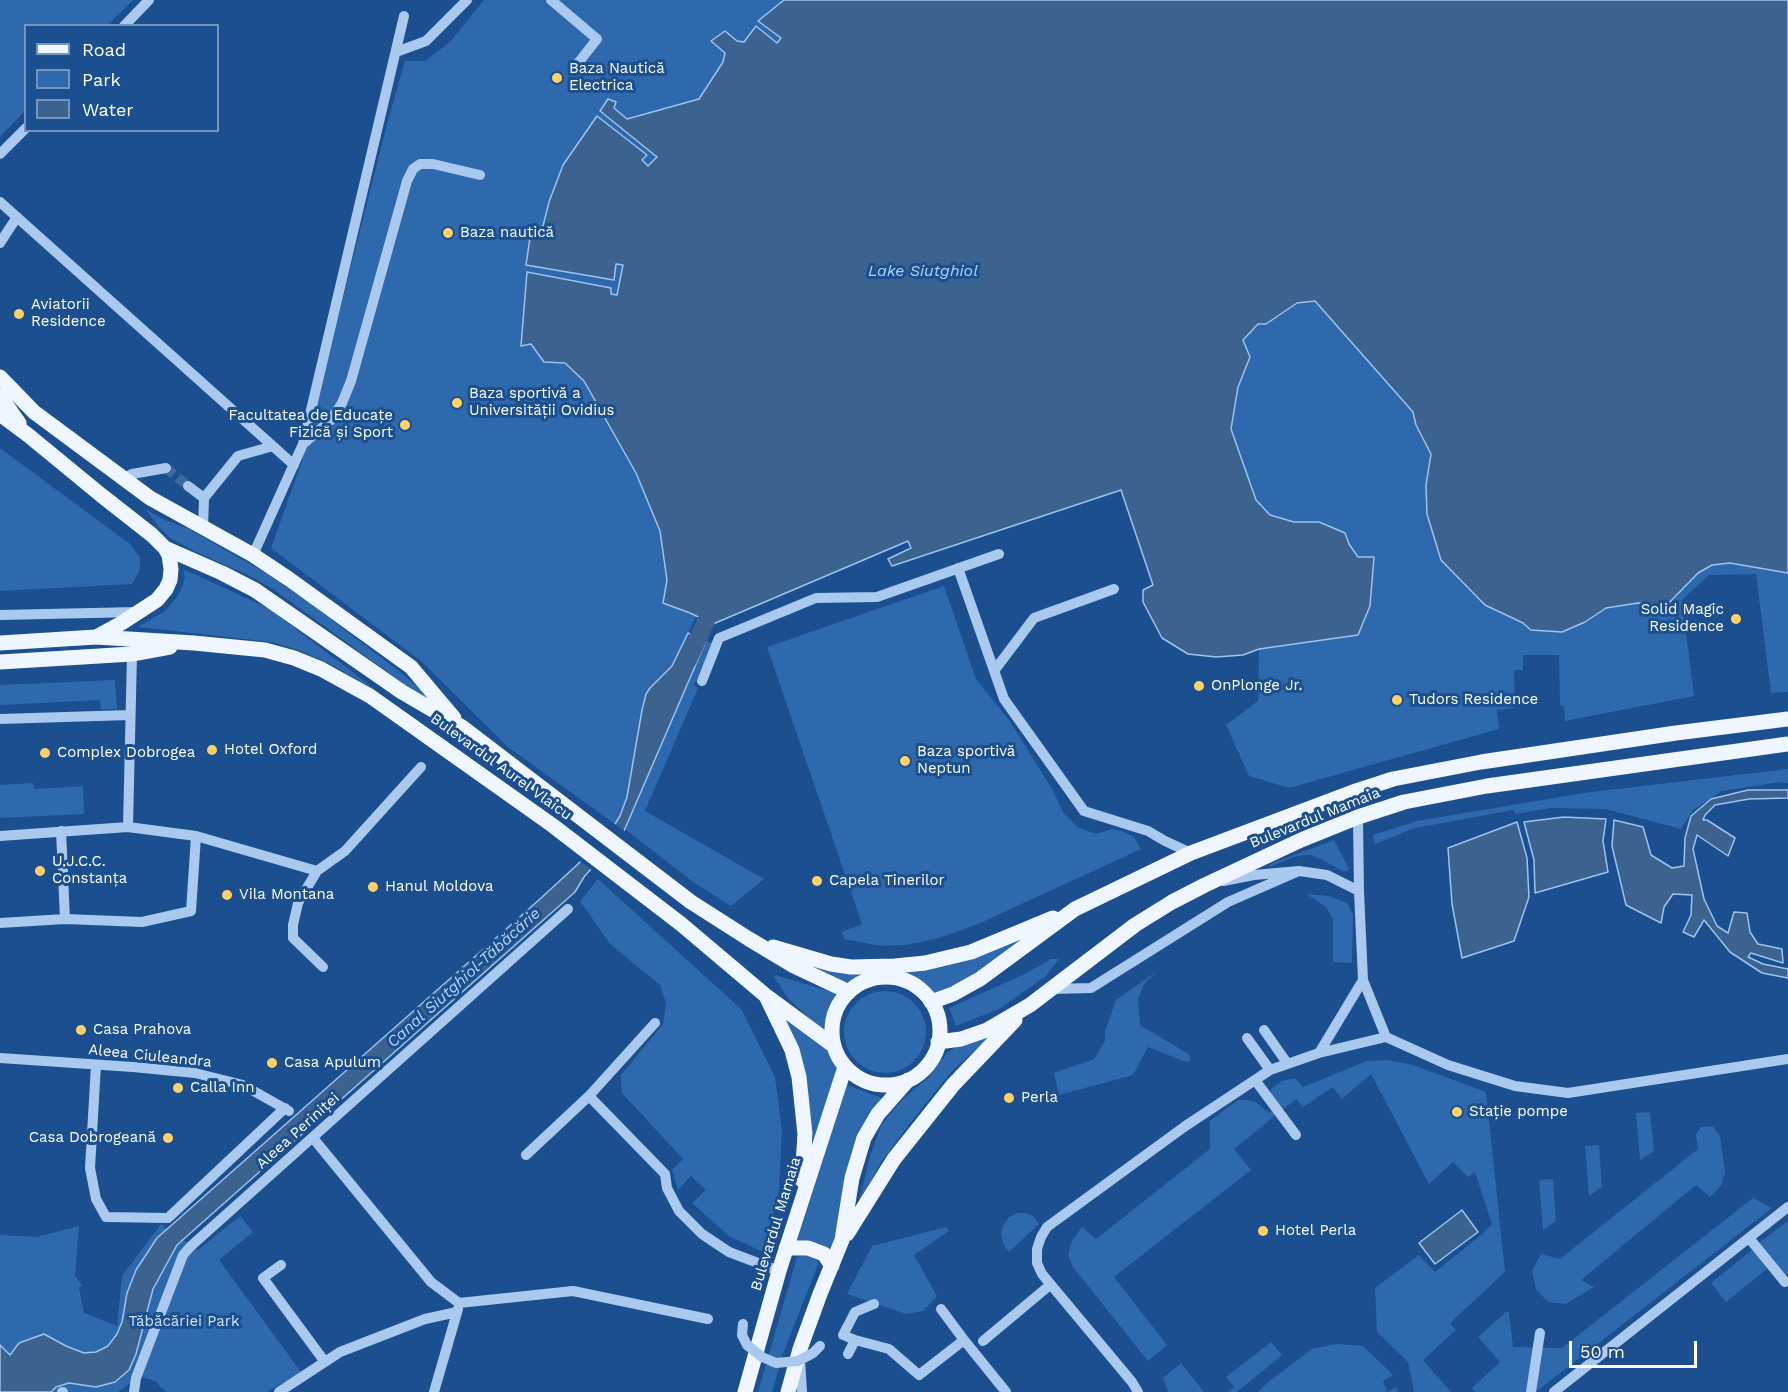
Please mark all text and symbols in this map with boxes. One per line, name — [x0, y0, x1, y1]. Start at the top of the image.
legend — [24, 24, 219, 132]
text: Road — [82, 39, 126, 60]
place label: Baza Nautică Electrica — [569, 60, 665, 95]
text: Park — [82, 69, 121, 90]
marker: Baza Nautică Electrica — [550, 71, 564, 85]
text: Water — [82, 99, 134, 120]
place label: Baza nautică — [460, 224, 554, 242]
marker: Baza nautică — [441, 226, 455, 240]
water label: Lake Siutghiol — [868, 261, 978, 281]
place label: Aviatorii Residence — [31, 296, 106, 331]
marker: Aviatorii Residence — [12, 307, 26, 321]
place label: Baza sportivă a Universității Ovidius — [469, 385, 614, 420]
marker: Baza sportivă a Universității Ovidius — [450, 396, 464, 410]
place label: Facultatea de Educațe Fizică și Sport — [229, 407, 393, 442]
marker: Facultatea de Educațe Fizică și Sport — [398, 418, 412, 432]
place label: Solid Magic Residence — [1641, 601, 1724, 636]
marker: Solid Magic Residence — [1729, 612, 1743, 626]
place label: OnPlonge Jr. — [1211, 677, 1302, 695]
marker: OnPlonge Jr. — [1192, 679, 1206, 693]
place label: Tudors Residence — [1409, 691, 1538, 709]
marker: Tudors Residence — [1390, 693, 1404, 707]
street label: Bulevardul Aurel Vlaicu — [427, 710, 575, 824]
place label: Hotel Oxford — [224, 741, 317, 759]
marker: Hotel Oxford — [205, 743, 219, 757]
place label: Baza sportivă Neptun — [917, 743, 1015, 778]
place label: Complex Dobrogea — [57, 744, 195, 762]
marker: Complex Dobrogea — [38, 746, 52, 760]
marker: Baza sportivă Neptun — [898, 754, 912, 768]
street label: Bulevardul Mamaia — [1247, 784, 1383, 852]
place label: U.J.C.C. Constanța — [52, 853, 127, 888]
marker: U.J.C.C. Constanța — [33, 864, 47, 878]
place label: Capela Tinerilor — [829, 872, 945, 890]
marker: Capela Tinerilor — [810, 874, 824, 888]
place label: Hanul Moldova — [385, 878, 493, 896]
marker: Hanul Moldova — [366, 880, 380, 894]
place label: Vila Montana — [239, 886, 334, 904]
marker: Vila Montana — [220, 888, 234, 902]
water label: Canal Siutghiol-Tăbăcărie — [383, 904, 545, 1052]
place label: Casa Prahova — [93, 1021, 191, 1039]
marker: Casa Prahova — [74, 1023, 88, 1037]
street label: Aleea Ciuleandra — [88, 1041, 212, 1071]
place label: Casa Apulum — [284, 1054, 381, 1072]
marker: Casa Apulum — [265, 1056, 279, 1070]
place label: Calla Inn — [190, 1079, 254, 1097]
marker: Calla Inn — [171, 1081, 185, 1095]
street label: Aleea Periniței — [253, 1089, 343, 1173]
place label: Perla — [1021, 1089, 1058, 1107]
marker: Perla — [1002, 1091, 1016, 1105]
place label: Stație pompe — [1469, 1103, 1568, 1121]
marker: Stație pompe — [1450, 1105, 1464, 1119]
place label: Casa Dobrogeană — [29, 1129, 156, 1147]
marker: Casa Dobrogeană — [161, 1131, 175, 1145]
street label: Bulevardul Mamaia — [747, 1155, 805, 1293]
place label: Hotel Perla — [1275, 1222, 1356, 1240]
marker: Hotel Perla — [1256, 1224, 1270, 1238]
park label: Tăbăcăriei Park — [129, 1313, 239, 1331]
scale bar — [1572, 1329, 1700, 1367]
text: 50 m — [1580, 1341, 1625, 1362]

